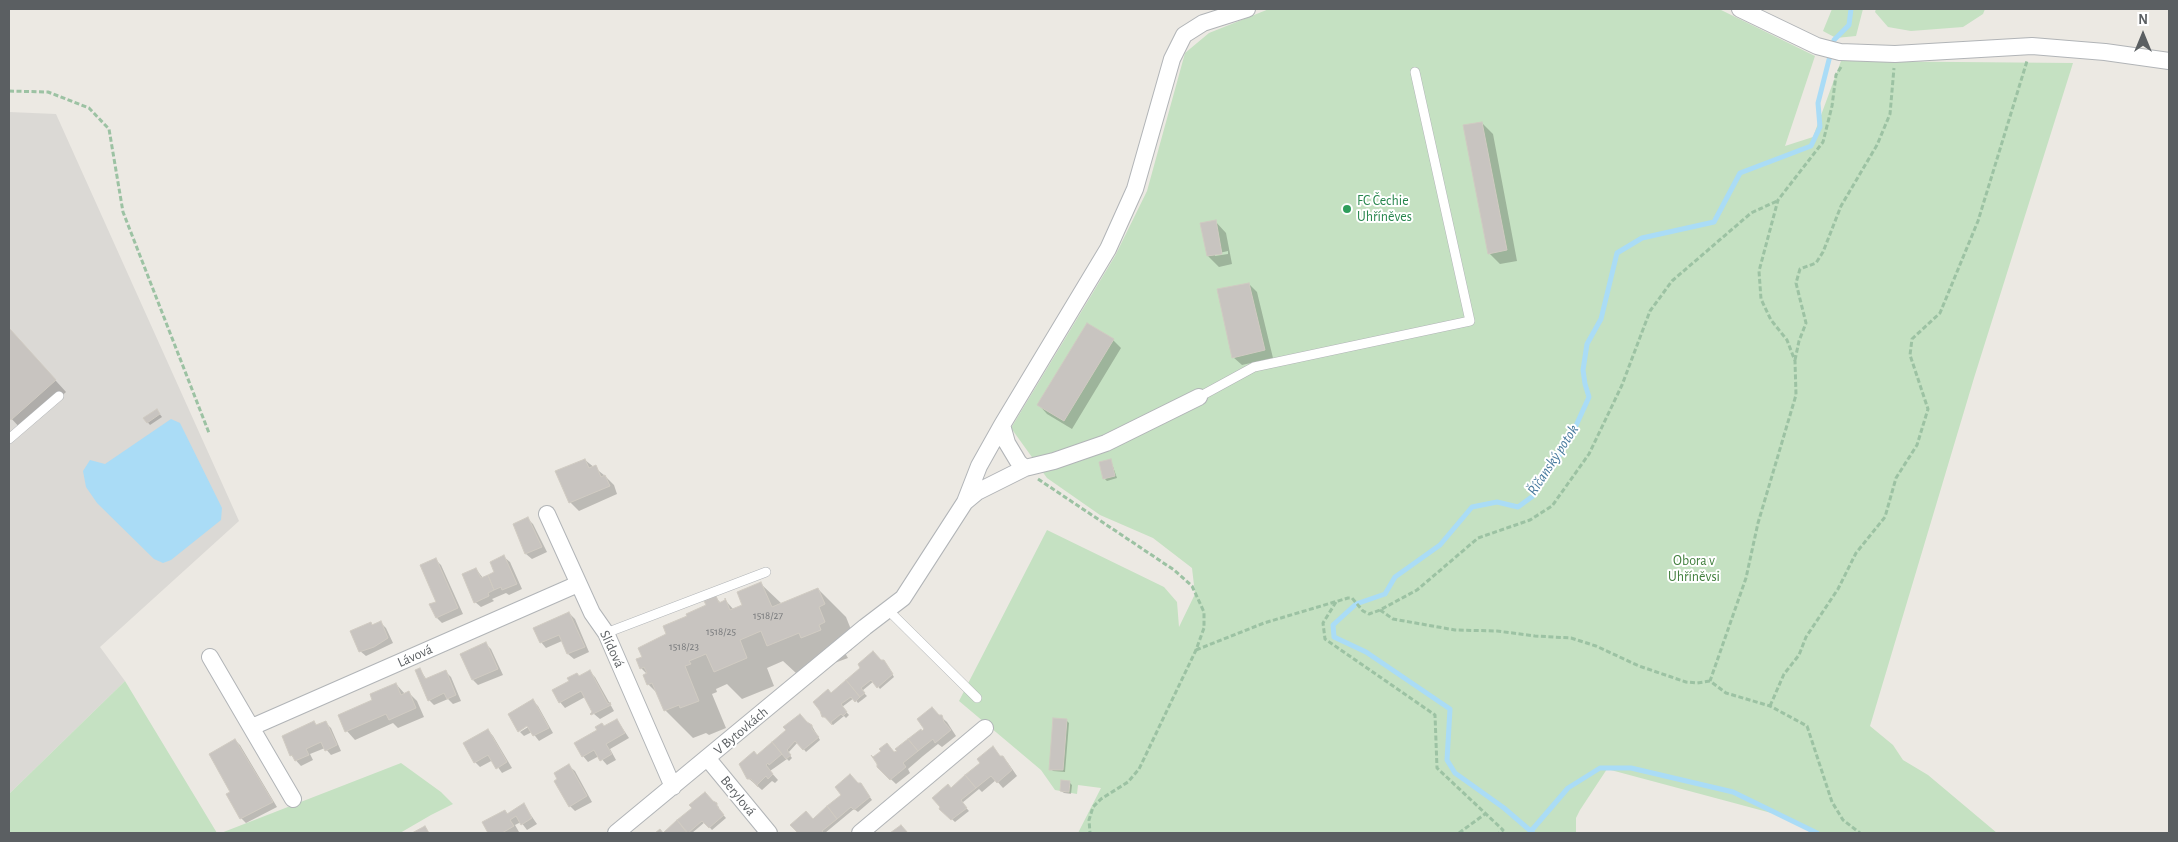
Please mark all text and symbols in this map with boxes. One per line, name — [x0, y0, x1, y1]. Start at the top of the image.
north arrow — [2118, 10, 2168, 60]
text: N — [2138, 13, 2148, 27]
place label: FC Čechie Uhříněves — [1357, 193, 1412, 226]
marker: FC Čechie Uhříněves — [1341, 203, 1353, 215]
water label: Říčanský potok — [1524, 421, 1582, 499]
park label: Obora v Uhříněvsi — [1668, 553, 1720, 586]
house number: 1518/27 — [753, 609, 783, 623]
house number: 1518/25 — [706, 625, 736, 639]
street label: Slídová — [596, 628, 628, 670]
house number: 1518/23 — [669, 640, 699, 654]
street label: Lávová — [395, 641, 435, 671]
street label: V Bytovkách — [710, 703, 772, 759]
street label: Berylová — [717, 773, 759, 819]

